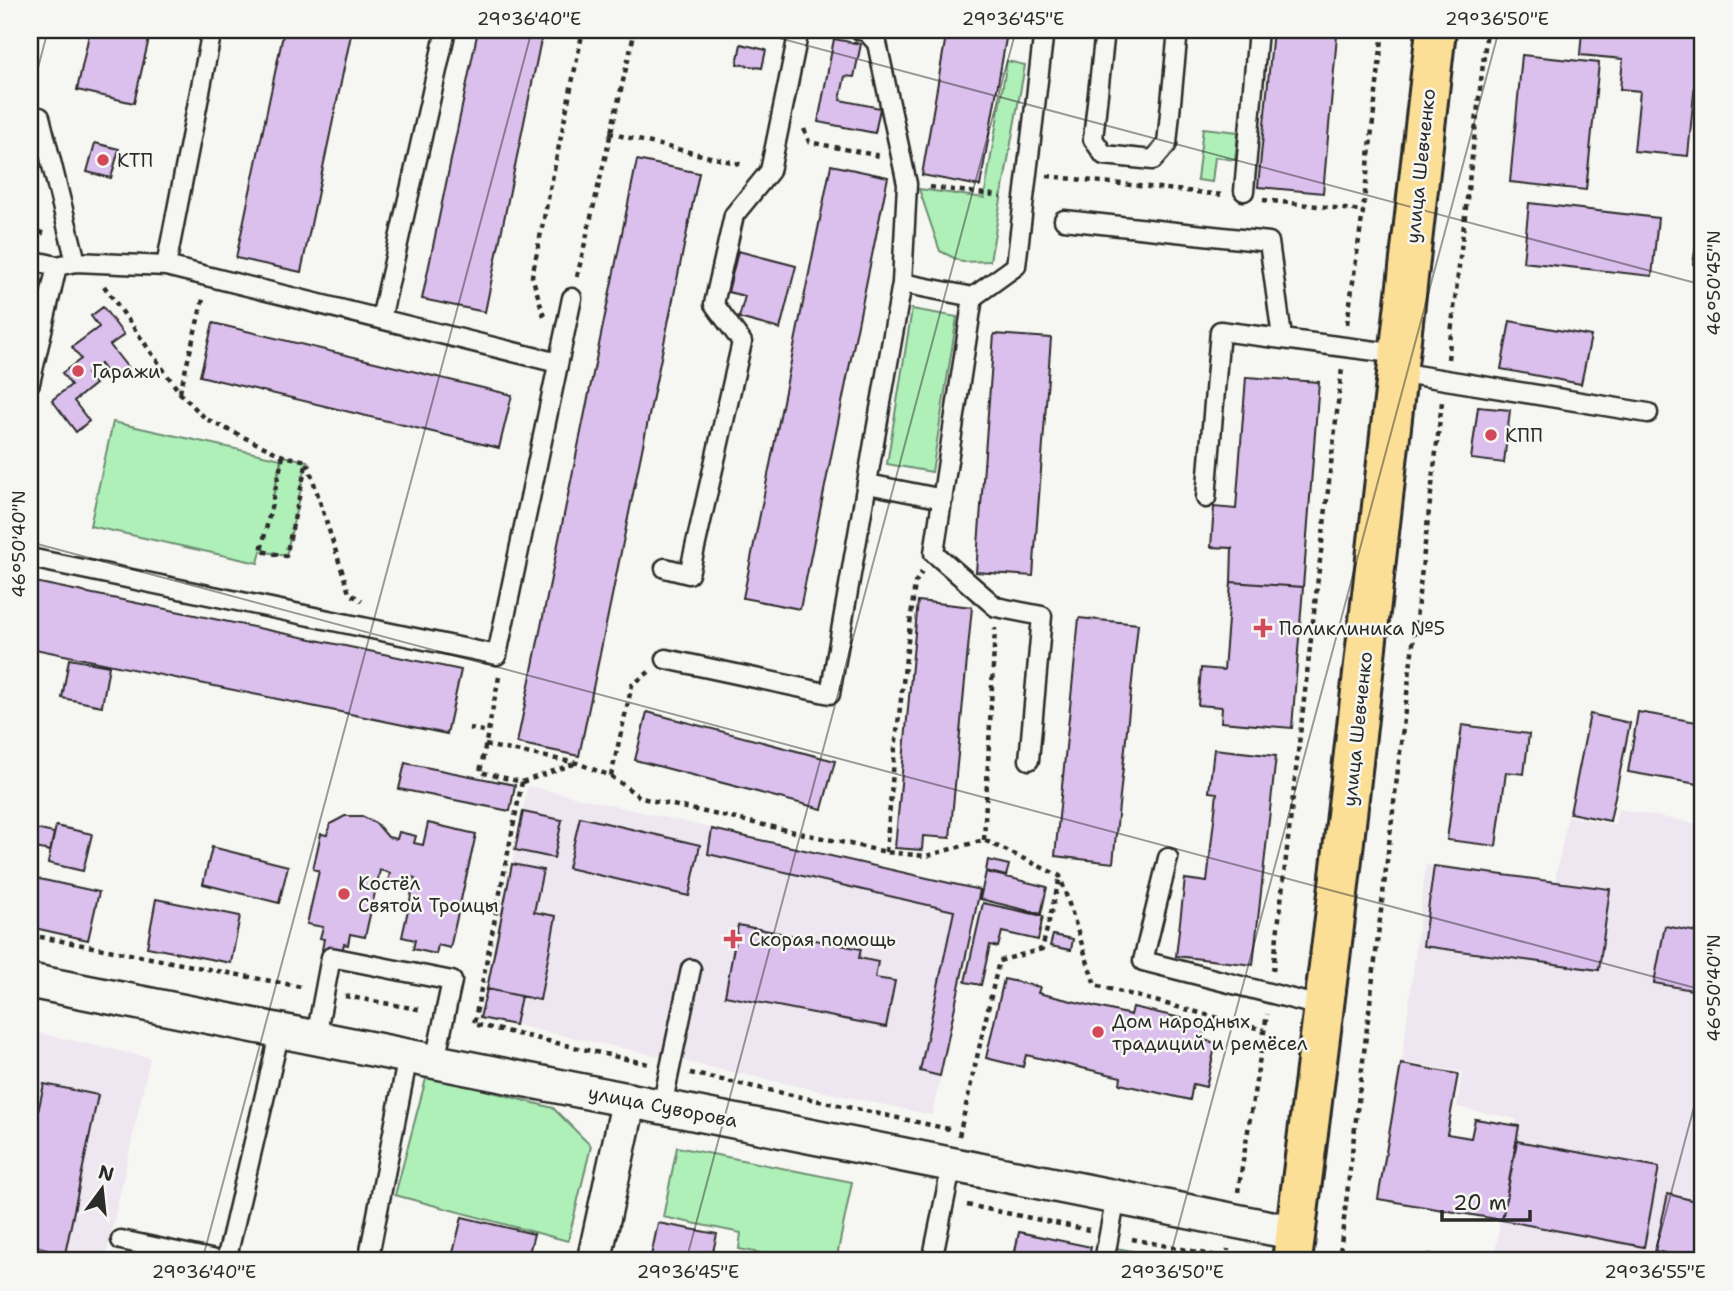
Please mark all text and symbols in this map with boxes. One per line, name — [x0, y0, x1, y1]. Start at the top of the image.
text: 29°36'40"E — [477, 7, 581, 31]
text: 29°36'45"E — [962, 7, 1064, 31]
text: 29°36'50"E — [1445, 7, 1549, 31]
street label: улица Шевченко — [1400, 87, 1441, 245]
place label: КТП — [117, 148, 153, 173]
marker: КТП — [95, 152, 111, 168]
text: 46°50'45"N — [1702, 230, 1726, 336]
place label: Гаражи — [92, 359, 160, 384]
marker: Гаражи — [70, 363, 86, 379]
place label: КПП — [1505, 423, 1543, 448]
marker: КПП — [1483, 427, 1499, 443]
text: 46°50'40"N — [7, 490, 31, 598]
place label: Поликлиника №5 — [1279, 616, 1445, 641]
marker: Поликлиника №5 — [1253, 618, 1273, 638]
street label: улица Шевченко — [1337, 650, 1378, 808]
place label: Костёл Святой Троицы — [358, 871, 499, 918]
marker: Костёл Святой Троицы — [336, 886, 352, 902]
place label: Скорая помощь — [749, 927, 896, 952]
marker: Скорая помощь — [723, 929, 743, 949]
text: 46°50'40"N — [1702, 934, 1726, 1042]
place label: Дом народных традиций и ремёсел — [1112, 1009, 1308, 1056]
marker: Дом народных традиций и ремёсел — [1090, 1024, 1106, 1040]
street label: улица Суворова — [586, 1080, 740, 1133]
north arrow — [66, 1154, 136, 1224]
text: N — [96, 1159, 117, 1187]
scale bar — [1442, 1179, 1530, 1223]
text: 20 m — [1453, 1189, 1507, 1217]
text: 29°36'40"E — [152, 1260, 256, 1284]
text: 29°36'45"E — [637, 1260, 739, 1284]
text: 29°36'50"E — [1120, 1260, 1224, 1284]
text: 29°36'55"E — [1604, 1260, 1706, 1284]

